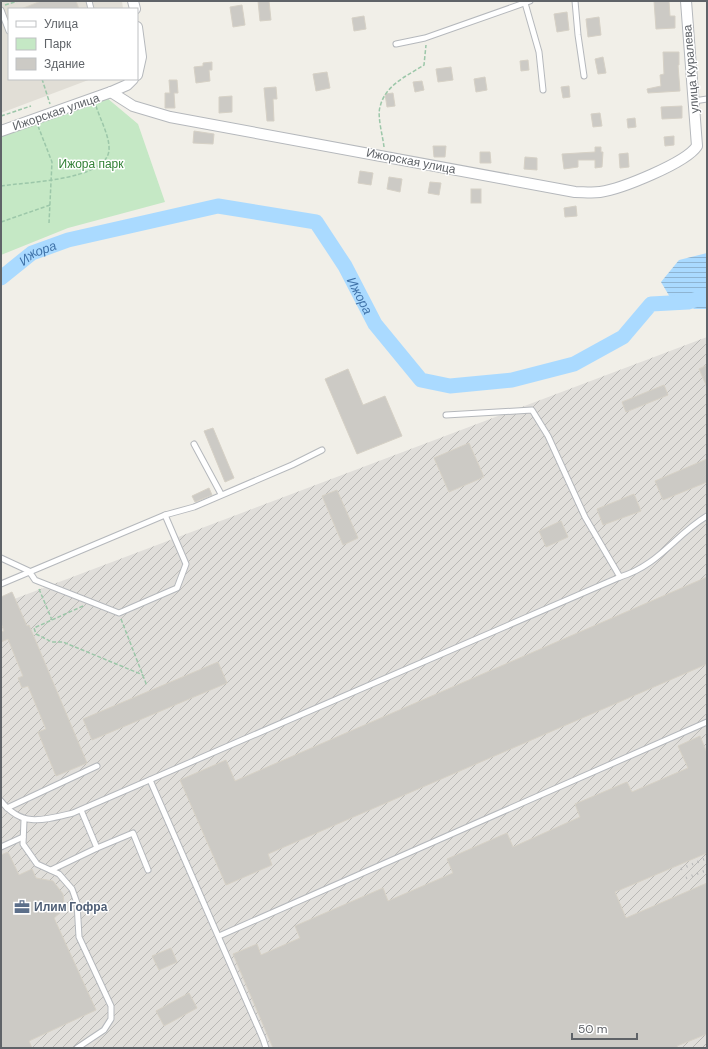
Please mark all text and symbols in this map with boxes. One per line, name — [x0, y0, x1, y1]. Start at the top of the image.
legend — [8, 8, 138, 80]
text: Улица — [44, 16, 78, 32]
street label: улица Куралева — [679, 24, 703, 114]
text: Парк — [44, 36, 72, 52]
text: Здание — [44, 56, 85, 72]
street label: Ижорская улица — [10, 90, 102, 134]
street label: Ижорская улица — [365, 144, 457, 178]
park label: Ижора парк — [59, 156, 124, 172]
water label: Ижора — [15, 237, 59, 269]
water label: Ижора — [343, 274, 376, 317]
office icon: Илим Гофра — [13, 898, 31, 916]
place label: Илим Гофра — [34, 899, 108, 915]
scale bar — [572, 1015, 637, 1041]
text: 50 m — [578, 1021, 607, 1037]

